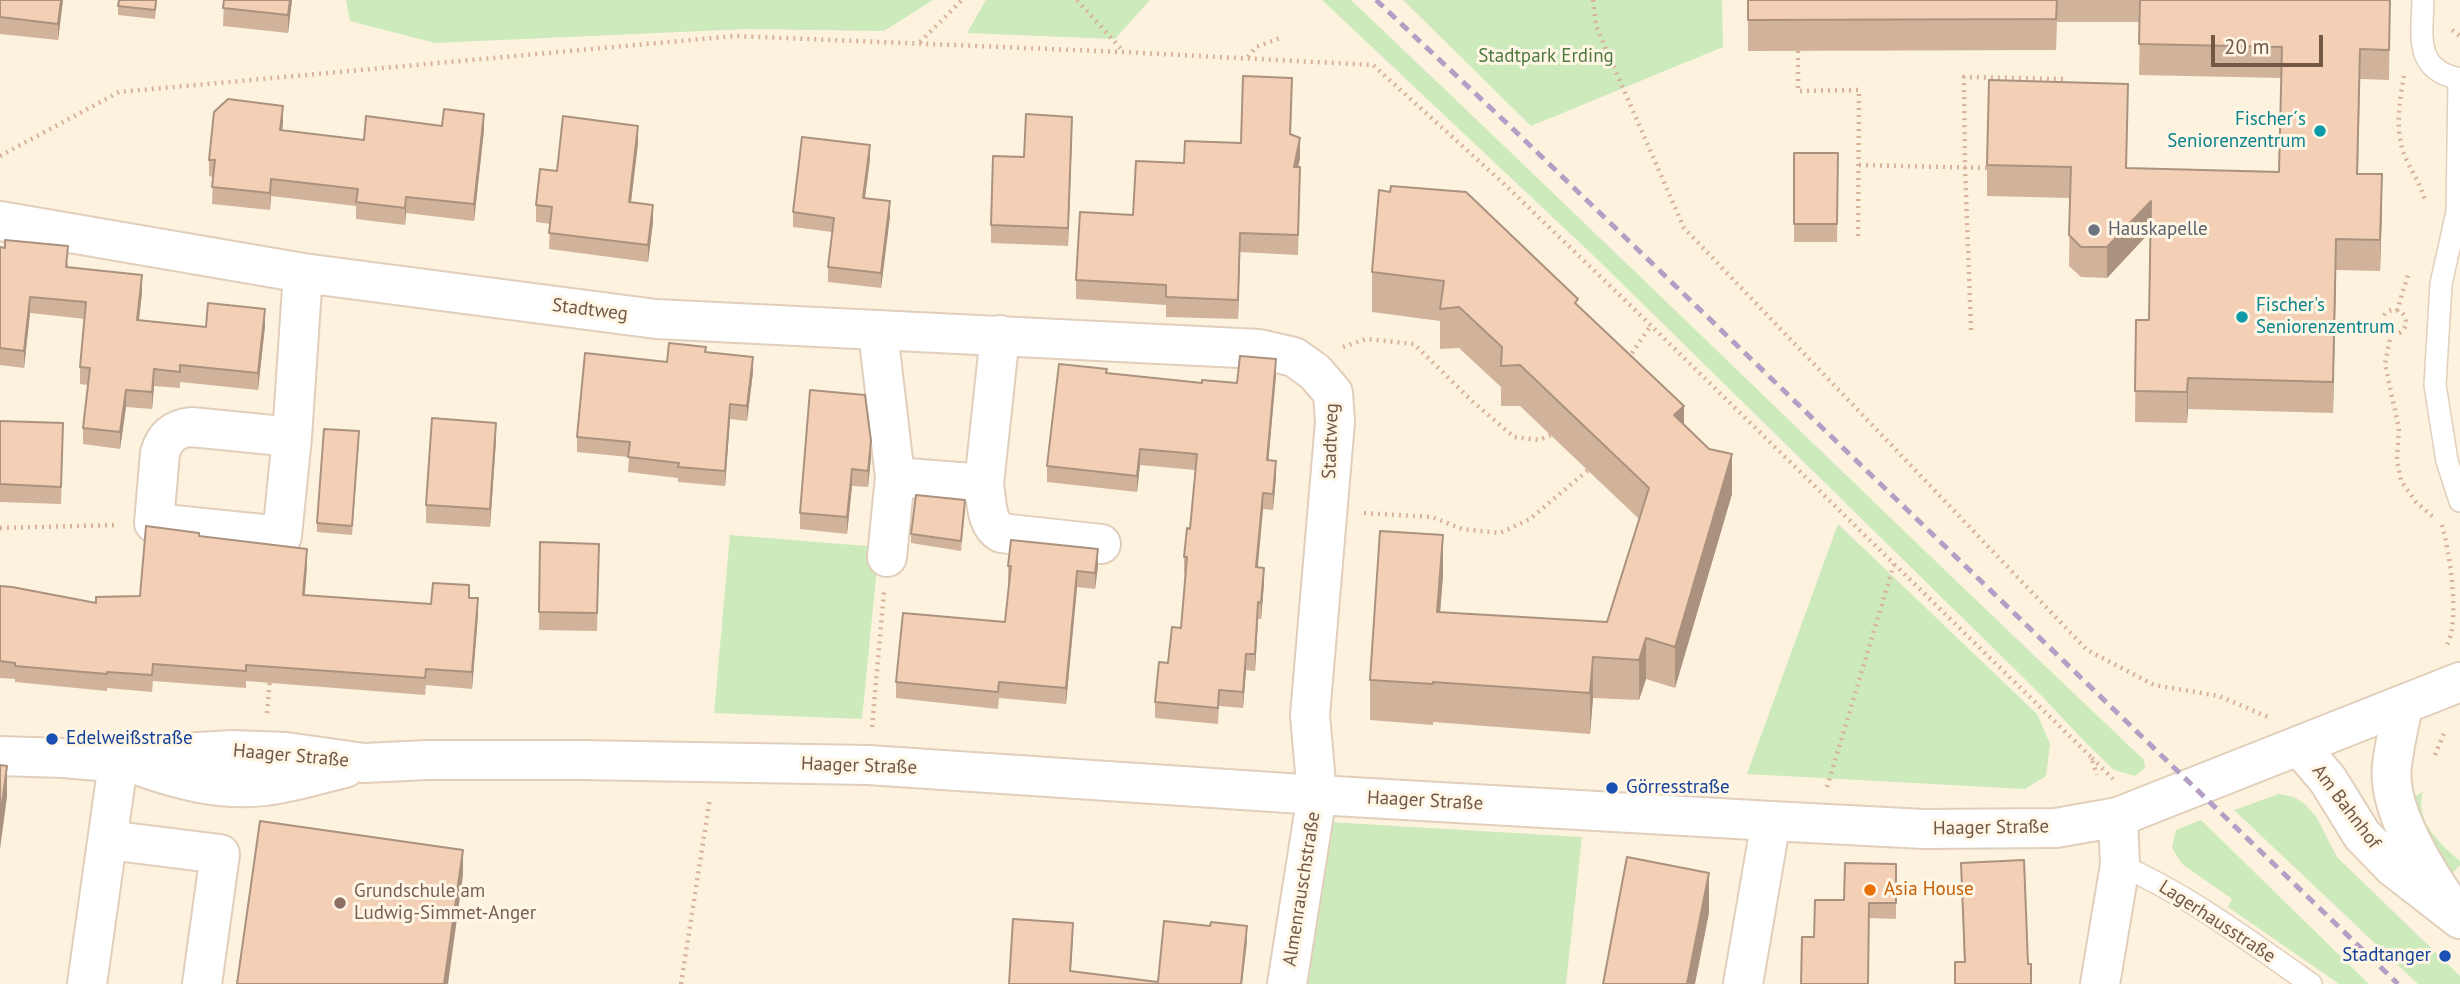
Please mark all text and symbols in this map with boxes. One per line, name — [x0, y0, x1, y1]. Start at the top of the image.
scale bar — [2215, 21, 2327, 65]
text: 20 m — [2224, 33, 2270, 60]
park label: Stadtpark Erding — [1478, 46, 1614, 68]
place label: Fischer´s Seniorenzentrum — [2167, 109, 2306, 153]
marker: Fischer´s Seniorenzentrum — [2312, 123, 2328, 139]
place label: Hauskapelle — [2108, 219, 2208, 241]
marker: Hauskapelle — [2086, 222, 2102, 238]
street label: Stadtweg — [551, 294, 629, 326]
place label: Fischer's Seniorenzentrum — [2256, 295, 2395, 339]
marker: Fischer's Seniorenzentrum — [2234, 309, 2250, 325]
street label: Stadtweg — [1318, 403, 1344, 479]
place label: Edelweißstraße — [66, 728, 193, 750]
marker: Edelweißstraße — [44, 731, 60, 747]
street label: Haager Straße — [232, 740, 350, 772]
street label: Haager Straße — [800, 753, 918, 779]
street label: Am Bahnhof — [2307, 760, 2385, 854]
place label: Görresstraße — [1626, 777, 1730, 799]
marker: Görresstraße — [1604, 780, 1620, 796]
street label: Haager Straße — [1366, 787, 1484, 815]
street label: Almenrauschstraße — [1279, 810, 1325, 968]
street label: Haager Straße — [1933, 816, 2049, 840]
street label: Lagerhausstraße — [2154, 876, 2280, 968]
place label: Asia House — [1884, 879, 1974, 901]
place label: Grundschule am Ludwig-Simmet-Anger — [354, 881, 536, 925]
marker: Asia House — [1862, 882, 1878, 898]
marker: Grundschule am Ludwig-Simmet-Anger — [332, 895, 348, 911]
place label: Stadtanger — [2342, 945, 2431, 967]
marker: Stadtanger — [2437, 948, 2453, 964]

